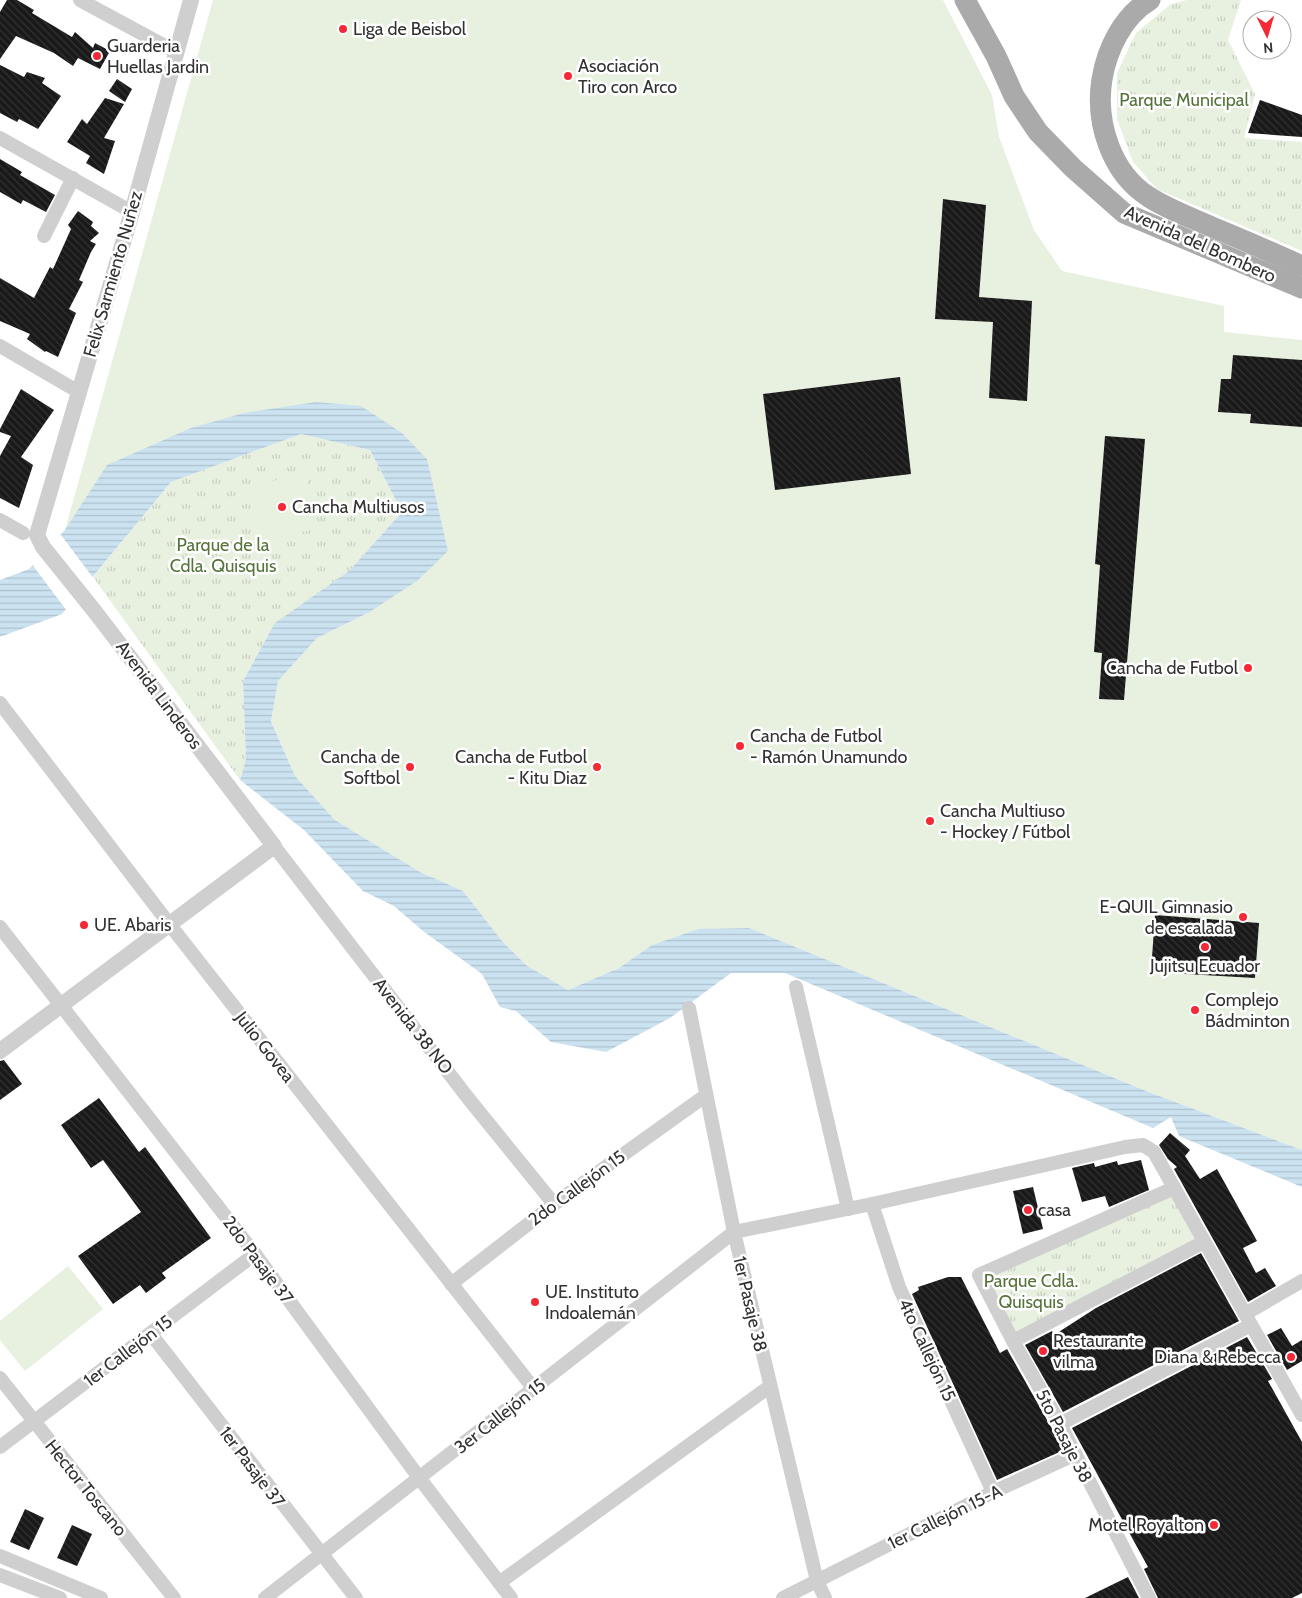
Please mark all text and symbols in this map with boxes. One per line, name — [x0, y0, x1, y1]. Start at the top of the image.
north arrow — [1242, 10, 1292, 60]
place label: Liga de Beisbol — [353, 18, 467, 40]
marker: Liga de Beisbol — [337, 23, 349, 35]
place label: Guarderia Huellas Jardin — [107, 35, 209, 78]
text: N — [1262, 39, 1274, 57]
marker: Guarderia Huellas Jardin — [91, 50, 103, 62]
place label: Asociación Tiro con Arco — [578, 55, 677, 98]
marker: Asociación Tiro con Arco — [562, 70, 574, 82]
park label: Parque Municipal — [1119, 89, 1249, 111]
street label: Felix Sarmiento Nuñez — [79, 188, 147, 360]
street label: Avenida del Bombero — [1121, 201, 1279, 287]
place label: Cancha Multiusos — [292, 496, 425, 518]
marker: Cancha Multiusos — [276, 501, 288, 513]
park label: Parque de la Cdla. Quisquis — [170, 534, 276, 577]
street label: Avenida Linderos — [111, 637, 207, 753]
place label: Cancha de Futbol — [1106, 657, 1239, 679]
marker: Cancha de Futbol — [1242, 662, 1254, 674]
place label: Cancha de Futbol - Ramón Unamundo — [750, 725, 908, 768]
marker: Cancha de Futbol - Ramón Unamundo — [734, 740, 746, 752]
place label: Cancha de Softbol — [320, 746, 401, 789]
place label: Cancha de Futbol - Kitu Diaz — [455, 746, 588, 789]
marker: Cancha de Softbol — [404, 761, 416, 773]
marker: Cancha de Futbol - Kitu Diaz — [591, 761, 603, 773]
place label: Cancha Multiuso - Hockey / Fútbol — [940, 800, 1071, 843]
marker: Cancha Multiuso - Hockey / Fútbol — [924, 815, 936, 827]
place label: E-QUIL Gimnasio de escalada — [1100, 896, 1233, 939]
marker: E-QUIL Gimnasio de escalada — [1237, 911, 1249, 923]
place label: UE. Abaris — [94, 914, 171, 936]
marker: UE. Abaris — [78, 919, 90, 931]
marker: Jujitsu Ecuador — [1199, 941, 1211, 953]
place label: Jujitsu Ecuador — [1149, 955, 1260, 977]
street label: Avenida 38 NO — [369, 973, 458, 1079]
place label: Complejo Bádminton — [1205, 989, 1290, 1032]
marker: Complejo Bádminton — [1189, 1004, 1201, 1016]
street label: Julio Govea — [230, 1006, 300, 1087]
street label: 2do Callejón 15 — [524, 1146, 630, 1230]
place label: casa — [1038, 1199, 1071, 1221]
marker: casa — [1022, 1204, 1034, 1216]
street label: 2do Pasaje 37 — [218, 1212, 298, 1308]
street label: 1er Pasaje 38 — [728, 1254, 772, 1354]
park label: Parque Cdla. Quisquis — [984, 1270, 1078, 1313]
place label: UE. Instituto Indoalemán — [545, 1281, 639, 1324]
street label: 4to Callejón 15 — [894, 1295, 960, 1405]
marker: UE. Instituto Indoalemán — [529, 1296, 541, 1308]
street label: 1er Callejón 15 — [79, 1310, 177, 1392]
place label: Restaurante vilma — [1053, 1330, 1144, 1373]
marker: Restaurante vilma — [1037, 1345, 1049, 1357]
place label: Diana & Rebecca — [1154, 1346, 1281, 1368]
marker: Diana & Rebecca — [1285, 1351, 1297, 1363]
street label: 3er Callejón 15 — [450, 1374, 550, 1458]
street label: 5to Pasaje 38 — [1031, 1385, 1097, 1487]
street label: 1er Pasaje 37 — [214, 1422, 290, 1512]
street label: Hector Toscano — [40, 1435, 132, 1541]
street label: 1er Callejón 15-A — [884, 1480, 1006, 1554]
place label: Motel Royalton — [1088, 1514, 1204, 1536]
marker: Motel Royalton — [1208, 1519, 1220, 1531]

